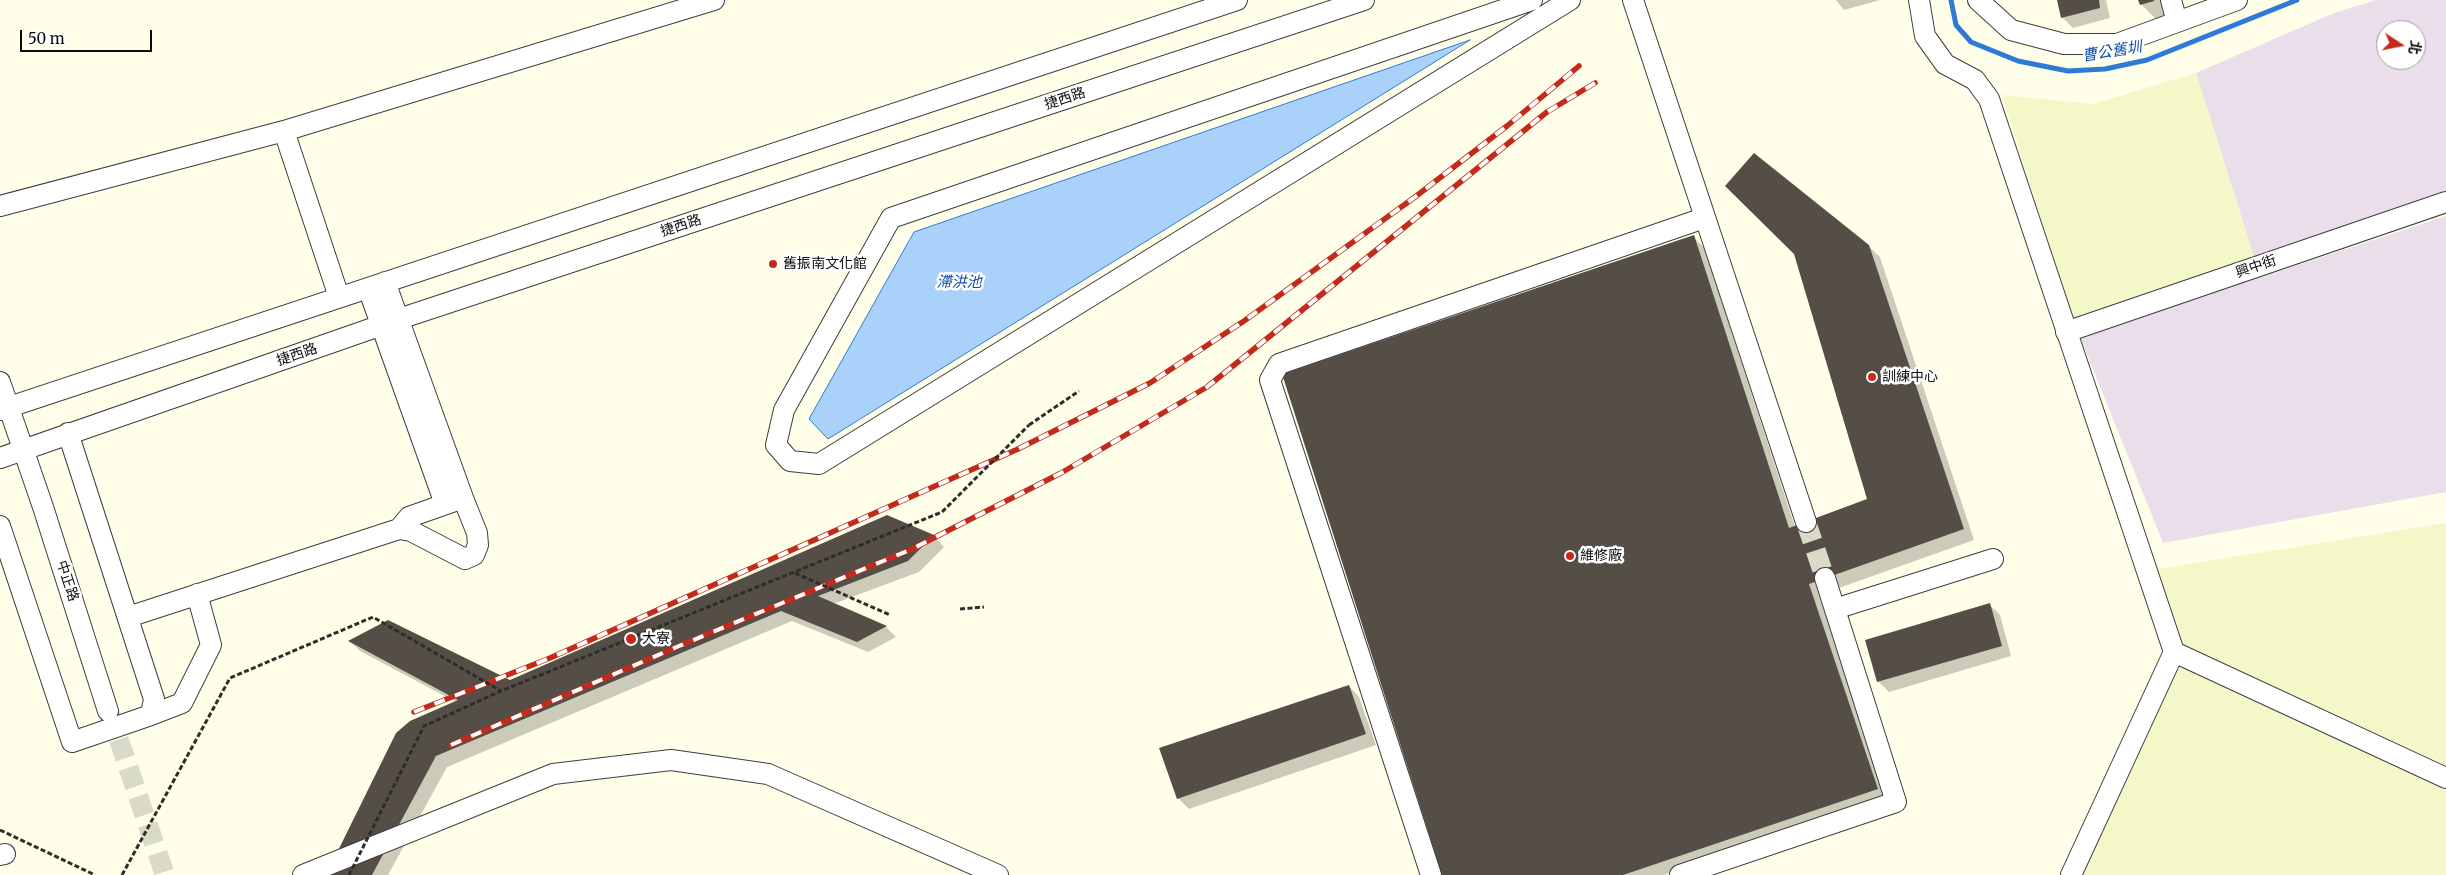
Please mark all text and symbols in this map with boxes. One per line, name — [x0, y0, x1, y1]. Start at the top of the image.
scale bar — [22, 20, 155, 52]
north arrow — [2376, 20, 2426, 70]
text: 50 m — [28, 29, 65, 48]
water label: 曹公舊圳 — [2081, 38, 2143, 66]
text: 北 — [2405, 39, 2425, 56]
street label: 捷西路 — [1042, 85, 1088, 113]
street label: 捷西路 — [658, 212, 704, 240]
street label: 興中街 — [2233, 252, 2279, 282]
place label: 舊振南文化館 — [783, 256, 867, 272]
marker: 舊振南文化館 — [767, 258, 779, 270]
water label: 滯洪池 — [937, 274, 981, 292]
street label: 捷西路 — [274, 340, 320, 370]
place label: 訓練中心 — [1882, 369, 1938, 385]
marker: 訓練中心 — [1866, 371, 1878, 383]
place label: 維修廠 — [1580, 548, 1622, 564]
marker: 維修廠 — [1564, 550, 1576, 562]
street label: 中正路 — [53, 558, 81, 604]
place label: 大寮 — [642, 631, 670, 647]
marker: 大寮 — [624, 632, 638, 646]

